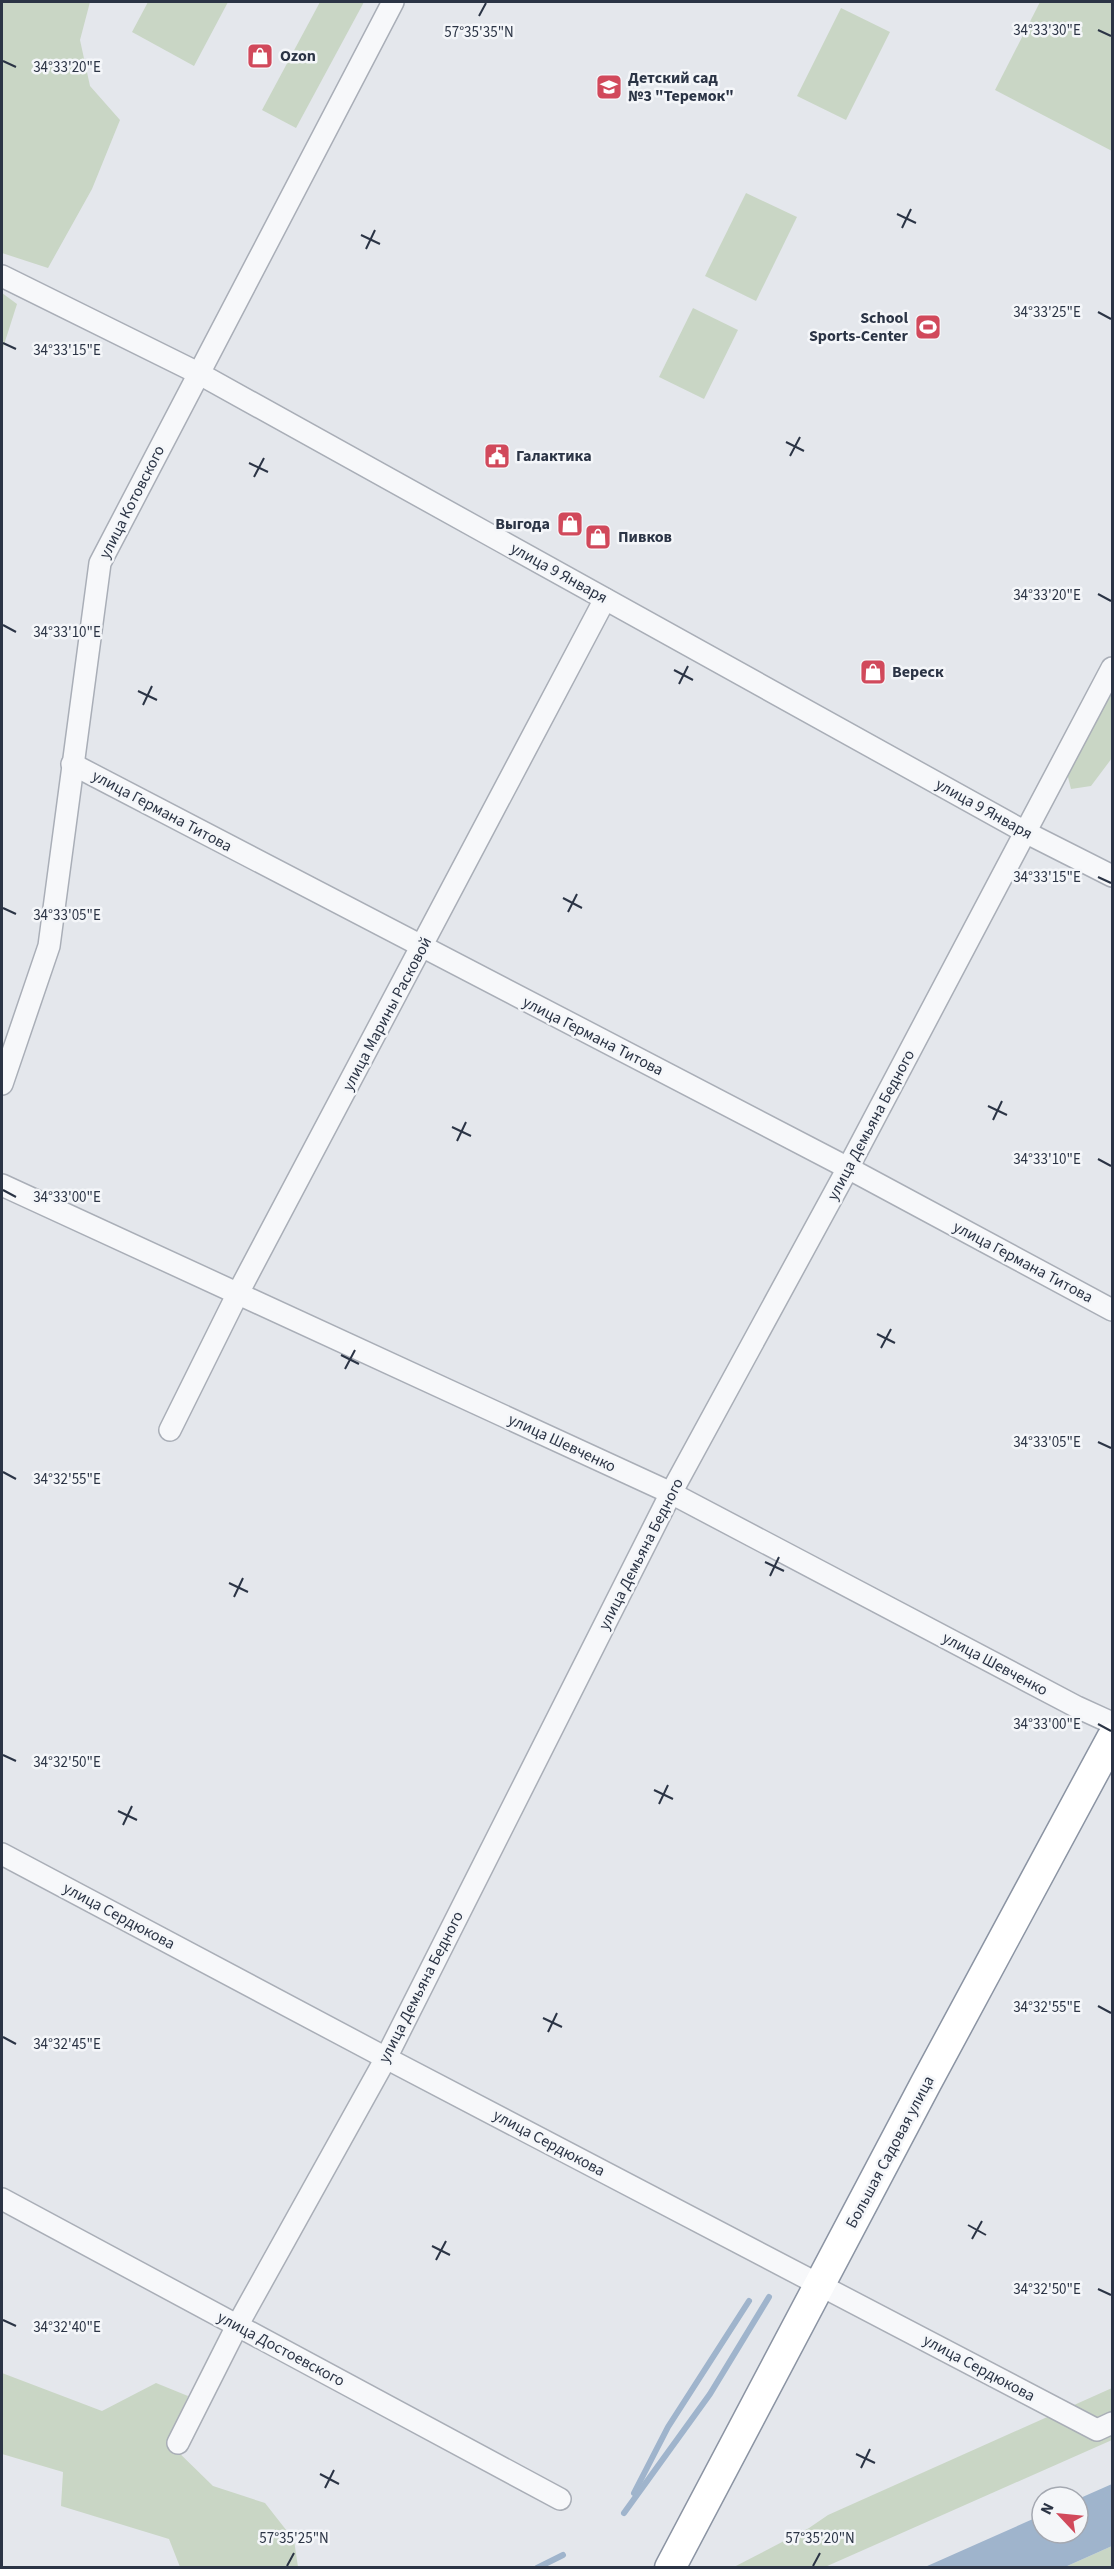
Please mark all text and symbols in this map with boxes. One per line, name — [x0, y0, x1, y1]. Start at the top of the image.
text: 34°33'30"E — [1013, 20, 1081, 41]
text: 57°35'35"N — [444, 22, 514, 43]
shop icon: Ozon — [245, 41, 275, 71]
place label: Ozon — [280, 45, 316, 67]
text: 34°33'20"E — [33, 57, 101, 78]
place label: Детский сад №3 "Теремок" — [628, 67, 734, 107]
school or university icon: Детский сад №3 "Теремок" — [594, 72, 624, 102]
text: 34°33'25"E — [1013, 302, 1081, 323]
place label: School Sports-Center — [809, 307, 909, 347]
sports icon: School Sports-Center — [913, 312, 943, 342]
text: 34°33'15"E — [33, 340, 101, 361]
street label: улица Котовского — [94, 441, 170, 563]
public building icon: Галактика — [482, 441, 512, 471]
place label: Галактика — [516, 445, 592, 467]
shop icon: Выгода — [555, 509, 585, 539]
place label: Выгода — [495, 513, 550, 535]
shop icon: Пивков — [583, 522, 613, 552]
place label: Пивков — [618, 526, 672, 548]
street label: улица 9 Января — [506, 537, 612, 609]
text: 34°33'20"E — [1013, 585, 1081, 606]
text: 34°33'10"E — [33, 622, 101, 643]
shop icon: Вереск — [858, 657, 888, 687]
place label: Вереск — [892, 661, 944, 683]
street label: улица Германа Титова — [88, 765, 236, 857]
street label: улица 9 Января — [931, 773, 1037, 845]
text: 34°33'15"E — [1013, 867, 1081, 888]
text: 34°33'05"E — [33, 905, 101, 926]
street label: улица Марины Расковой — [337, 933, 437, 1095]
street label: улица Германа Титова — [519, 991, 667, 1081]
street label: улица Демьяна Бедного — [822, 1046, 920, 1204]
text: 34°33'10"E — [1013, 1149, 1081, 1170]
text: 34°33'00"E — [33, 1187, 101, 1208]
street label: улица Германа Титова — [949, 1216, 1097, 1308]
street label: улица Шевченко — [505, 1408, 619, 1478]
text: 34°33'05"E — [1013, 1432, 1081, 1453]
text: 34°32'55"E — [33, 1469, 101, 1490]
street label: улица Демьяна Бедного — [593, 1474, 689, 1634]
street label: улица Шевченко — [938, 1627, 1052, 1701]
text: 34°33'00"E — [1013, 1714, 1081, 1735]
text: 34°32'50"E — [33, 1752, 101, 1773]
street label: улица Сердюкова — [59, 1877, 179, 1955]
street label: улица Демьяна Бедного — [373, 1907, 469, 2067]
text: 34°32'55"E — [1013, 1997, 1081, 2018]
text: 34°32'45"E — [33, 2034, 101, 2055]
street label: Большая Садовая улица — [840, 2072, 940, 2232]
street label: улица Сердюкова — [489, 2104, 609, 2182]
text: 34°32'50"E — [1013, 2279, 1081, 2300]
street label: улица Достоевского — [213, 2306, 349, 2392]
text: 34°32'40"E — [33, 2317, 101, 2338]
street label: улица Сердюкова — [919, 2329, 1039, 2407]
north arrow — [1030, 2485, 1090, 2545]
text: N — [1035, 2499, 1060, 2518]
text: 57°35'25"N — [259, 2528, 329, 2549]
text: 57°35'20"N — [785, 2528, 855, 2549]

